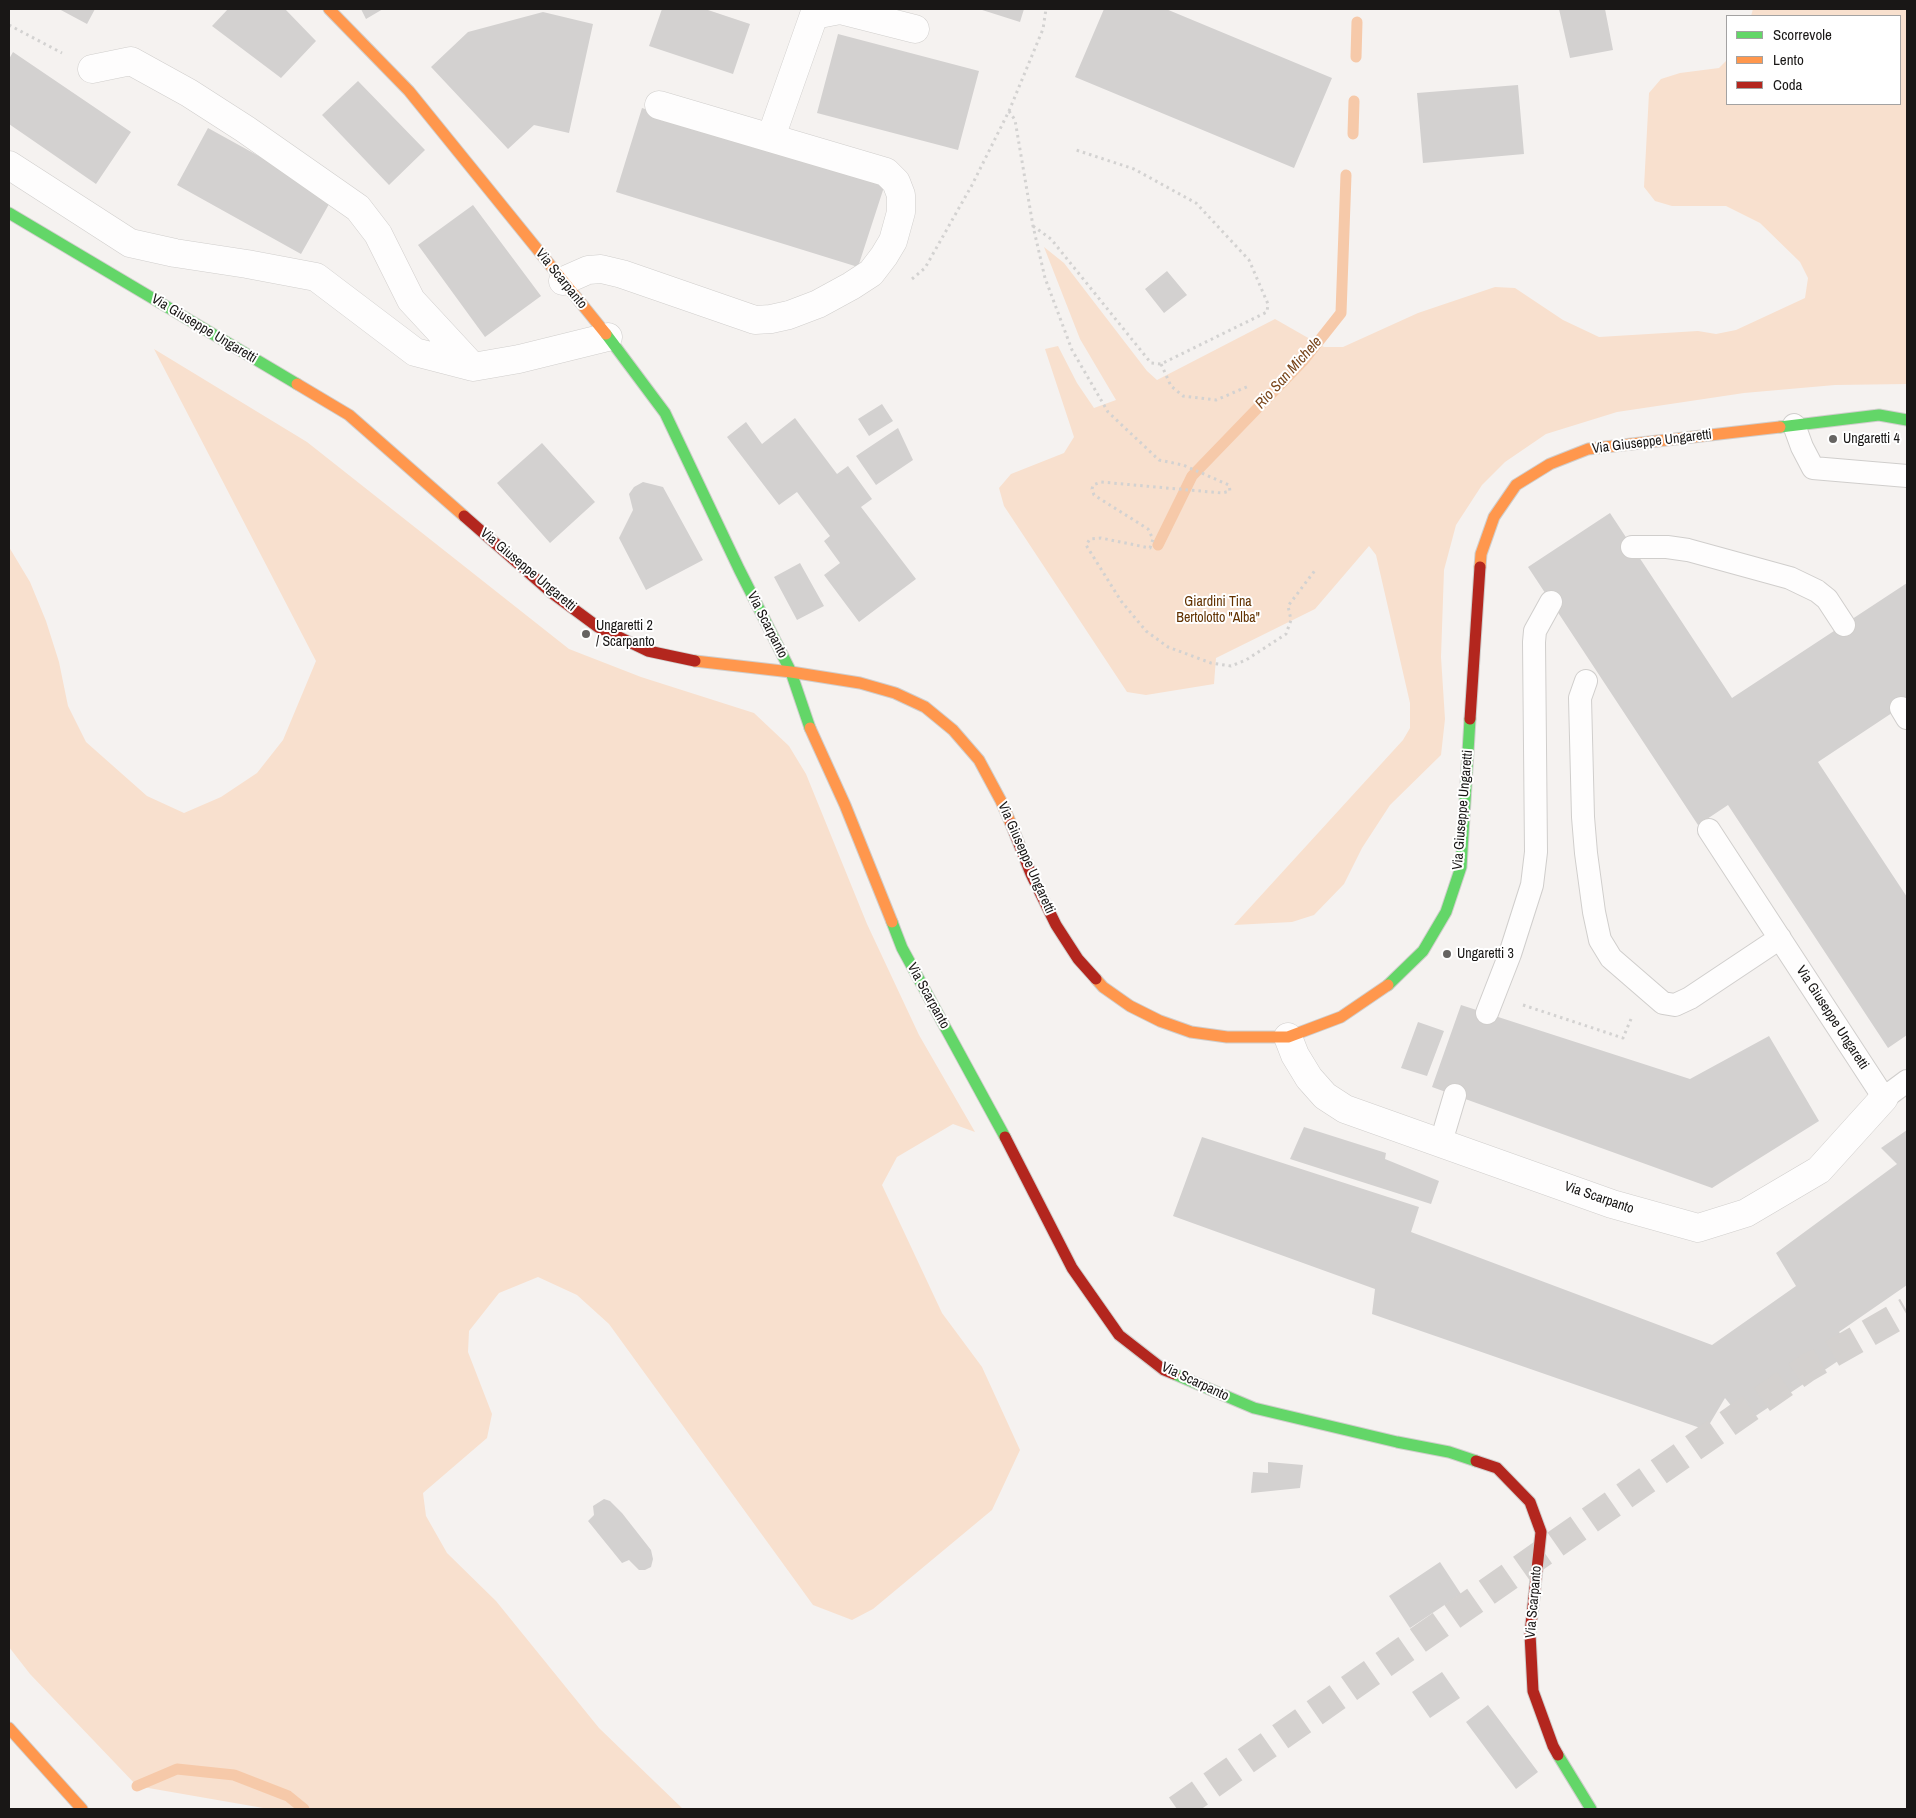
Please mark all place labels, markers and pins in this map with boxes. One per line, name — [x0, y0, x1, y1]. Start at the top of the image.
place label: Ungaretti 4 — [1843, 431, 1900, 447]
marker: Ungaretti 4 — [1827, 433, 1839, 445]
place label: Ungaretti 2 / Scarpanto — [596, 618, 655, 650]
marker: Ungaretti 2 / Scarpanto — [580, 628, 592, 640]
place label: Ungaretti 3 — [1457, 946, 1514, 962]
marker: Ungaretti 3 — [1441, 948, 1453, 960]

